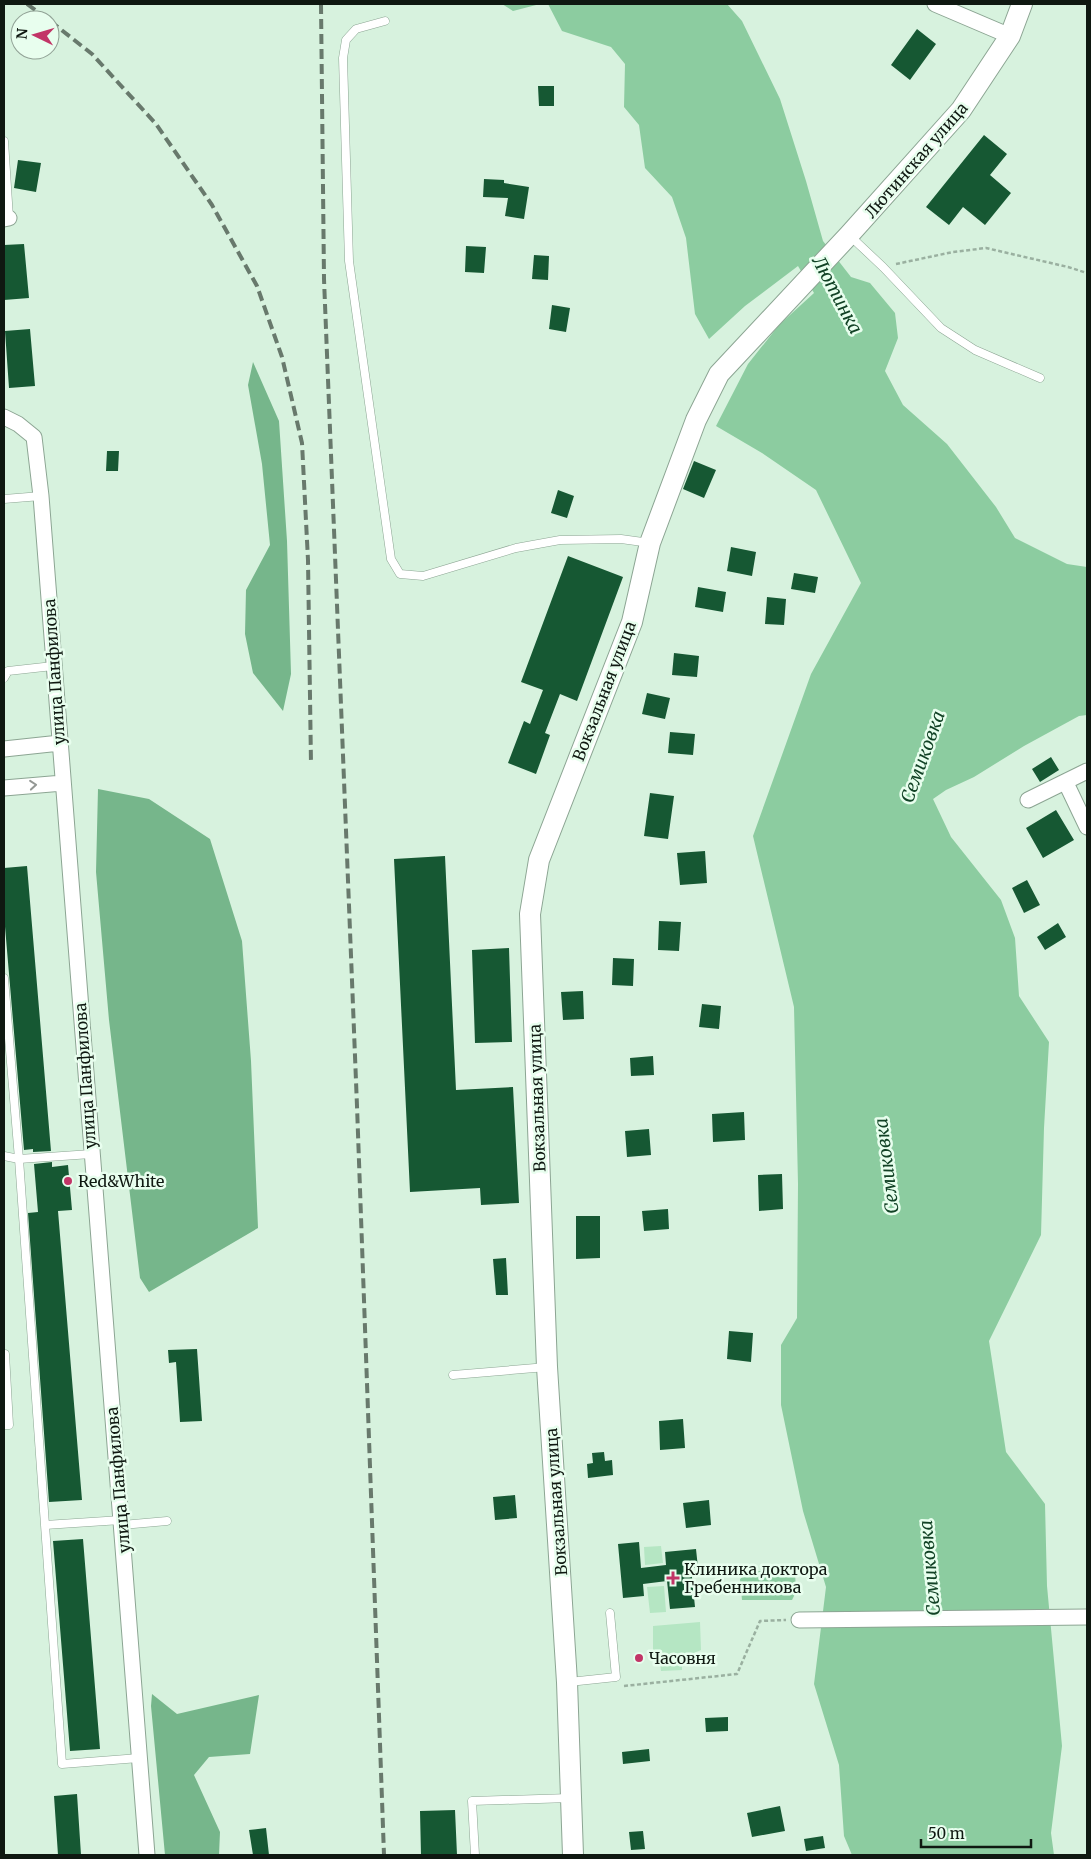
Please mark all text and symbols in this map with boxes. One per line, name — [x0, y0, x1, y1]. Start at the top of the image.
north arrow — [10, 10, 60, 60]
text: N — [13, 28, 31, 40]
street label: Лютинская улица — [860, 98, 972, 222]
water label: Лютинка — [807, 251, 868, 338]
street label: улица Панфилова — [39, 598, 69, 746]
street label: Вокзальная улица — [568, 618, 640, 764]
water label: Семиковка — [895, 708, 950, 806]
one-way arrow — [29, 780, 37, 791]
street label: улица Панфилова — [70, 1002, 100, 1150]
street label: Вокзальная улица — [524, 1023, 550, 1172]
water label: Семиковка — [869, 1117, 904, 1215]
place label: Red&White — [78, 1171, 164, 1191]
marker: Red&White — [62, 1175, 74, 1187]
street label: улица Панфилова — [102, 1406, 134, 1554]
street label: Вокзальная улица — [541, 1427, 571, 1576]
water label: Семиковка — [914, 1519, 945, 1617]
place label: Клиника доктора Гребенникова — [684, 1559, 828, 1597]
marker: Клиника доктора Гребенникова — [666, 1571, 680, 1585]
place label: Часовня — [649, 1648, 716, 1668]
marker: Часовня — [633, 1652, 645, 1664]
scale bar — [921, 1816, 1031, 1848]
text: 50 m — [928, 1824, 965, 1843]

